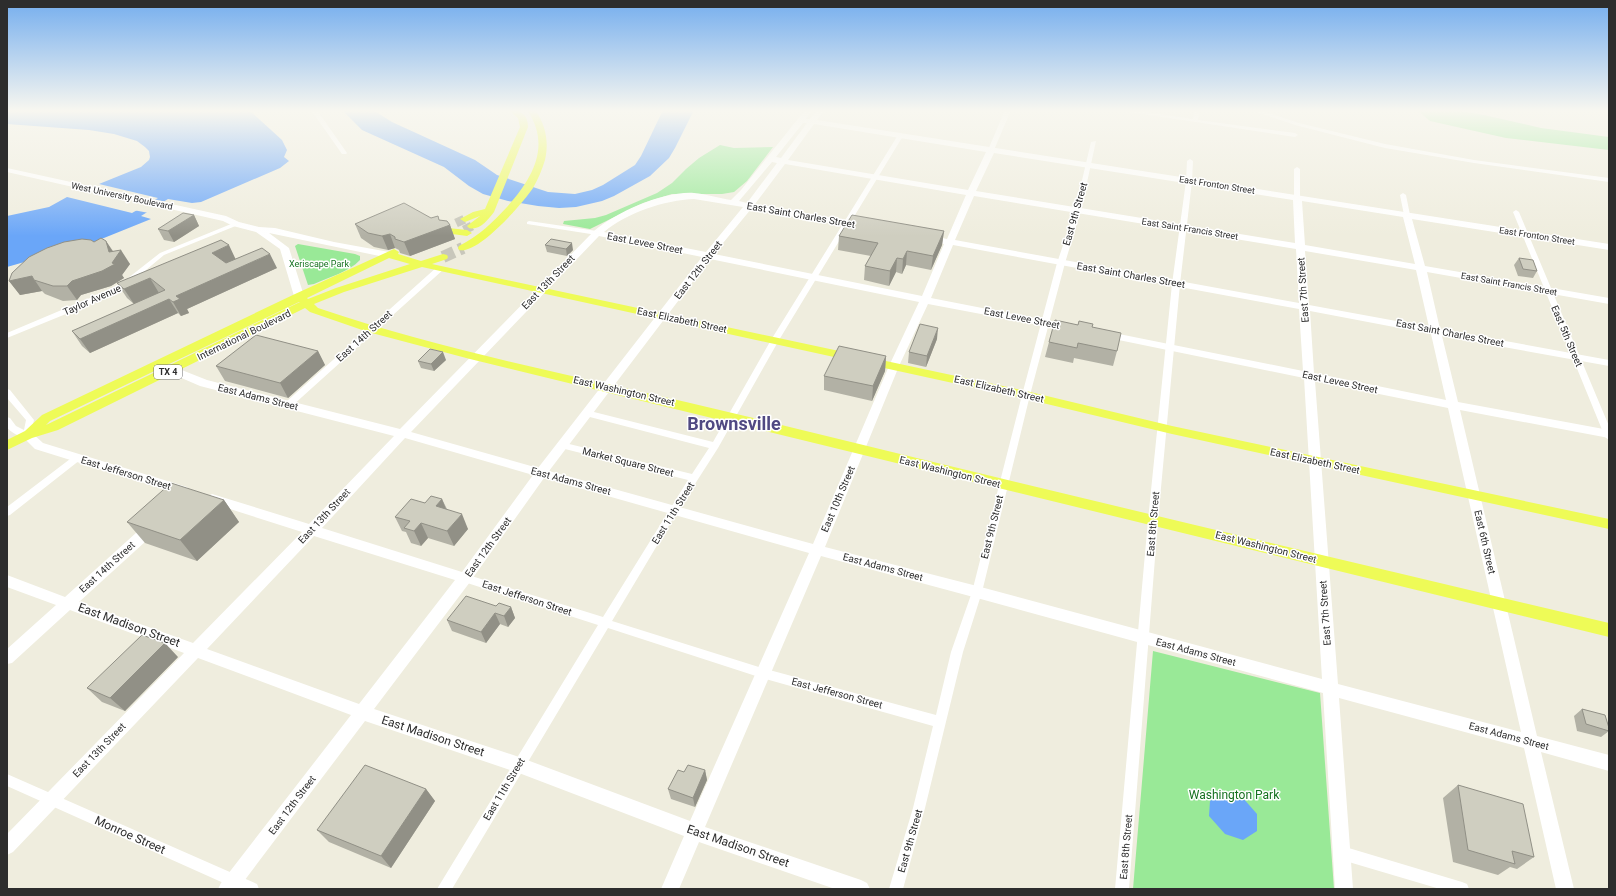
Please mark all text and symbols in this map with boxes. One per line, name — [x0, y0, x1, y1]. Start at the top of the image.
street label: East Fronton Street — [1178, 174, 1256, 196]
street label: West University Boulevard — [70, 180, 174, 212]
street label: East 9th Street — [1061, 181, 1089, 247]
street label: East Saint Charles Street — [746, 200, 856, 230]
street label: East Saint Francis Street — [1141, 216, 1239, 242]
street label: East Fronton Street — [1498, 225, 1576, 247]
street label: East Levee Street — [606, 230, 684, 256]
street label: East 12th Street — [672, 239, 724, 301]
street label: East 13th Street — [519, 253, 577, 311]
street label: East 7th Street — [1295, 257, 1311, 323]
park label: Xeriscape Park — [289, 259, 349, 269]
street label: East Saint Charles Street — [1076, 260, 1186, 290]
street label: East Saint Francis Street — [1460, 271, 1558, 297]
street label: Taylor Avenue — [61, 282, 123, 318]
street label: East 5th Street — [1549, 304, 1585, 368]
street label: East Elizabeth Street — [636, 305, 728, 335]
street label: East Levee Street — [983, 305, 1061, 331]
street label: International Boulevard — [195, 308, 293, 362]
street label: East 14th Street — [334, 308, 394, 364]
street label: East Saint Charles Street — [1395, 317, 1505, 349]
road number: TX 4 — [154, 365, 182, 379]
street label: East Levee Street — [1301, 369, 1379, 395]
street label: East Elizabeth Street — [953, 373, 1045, 405]
street label: East Washington Street — [572, 374, 676, 408]
street label: East Adams Street — [217, 382, 299, 412]
district label: Brownsville — [687, 413, 781, 434]
street label: Market Square Street — [581, 445, 675, 479]
street label: East Elizabeth Street — [1269, 446, 1361, 476]
street label: East Jefferson Street — [80, 454, 172, 492]
street label: East Washington Street — [898, 454, 1002, 490]
street label: East 10th Street — [819, 464, 857, 534]
street label: East Adams Street — [530, 465, 612, 497]
street label: East 11th Street — [650, 480, 696, 546]
street label: East 13th Street — [296, 486, 352, 546]
street label: East 8th Street — [1145, 491, 1161, 557]
street label: East 9th Street — [979, 494, 1005, 560]
street label: East 6th Street — [1472, 509, 1498, 575]
street label: East 12th Street — [463, 515, 513, 579]
street label: East Washington Street — [1214, 529, 1318, 565]
street label: East 14th Street — [77, 539, 137, 595]
street label: East Adams Street — [842, 551, 924, 583]
street label: East Jefferson Street — [481, 578, 573, 618]
street label: East 7th Street — [1317, 580, 1333, 646]
street label: East Madison Street — [76, 600, 182, 650]
street label: East Adams Street — [1155, 636, 1237, 668]
street label: East Jefferson Street — [790, 676, 884, 710]
street label: East Madison Street — [380, 713, 486, 759]
street label: East Adams Street — [1468, 720, 1550, 752]
street label: East 13th Street — [70, 721, 128, 779]
street label: East 11th Street — [481, 756, 527, 822]
street label: East 12th Street — [266, 773, 318, 837]
park label: Washington Park — [1189, 788, 1280, 802]
street label: East 9th Street — [896, 808, 924, 874]
street label: Monroe Street — [93, 813, 168, 857]
street label: East 8th Street — [1118, 814, 1134, 880]
street label: East Madison Street — [685, 822, 791, 870]

